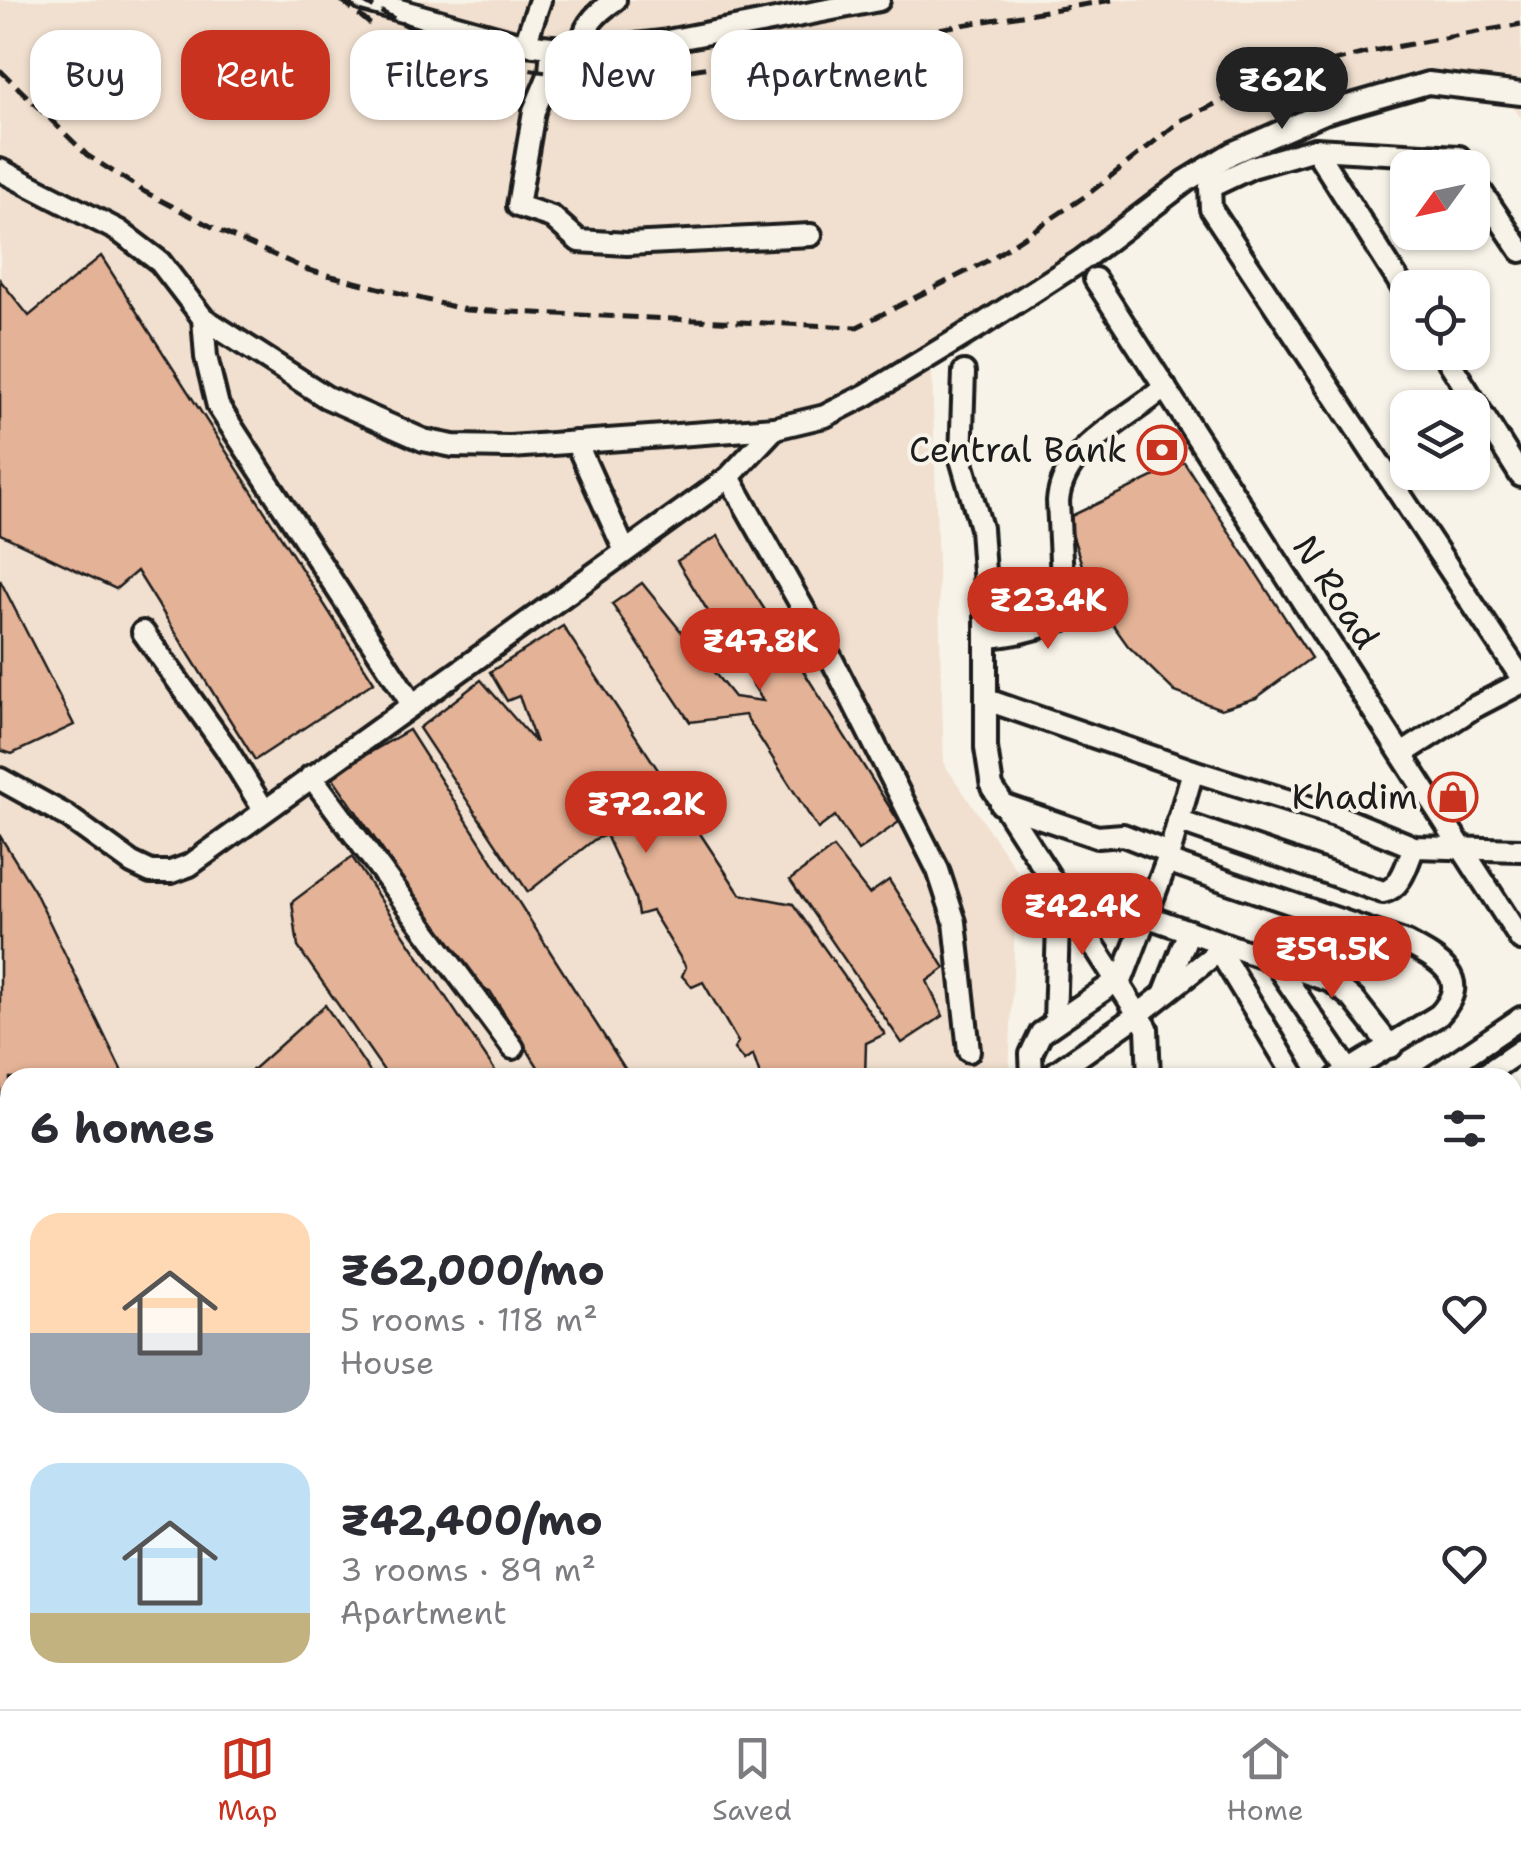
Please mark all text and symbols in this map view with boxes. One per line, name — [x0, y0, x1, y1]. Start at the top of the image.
chip: Buy — [30, 30, 161, 120]
chip: Rent — [181, 30, 330, 120]
chip: Filters — [350, 30, 525, 120]
chip: New — [545, 30, 691, 120]
chip: Apartment — [711, 30, 963, 120]
pin: ₹62K — [1223, 47, 1341, 132]
text: ₹62K — [1238, 58, 1326, 101]
north arrow — [1390, 150, 1490, 250]
map controls — [1390, 150, 1490, 490]
button: locate — [1390, 270, 1490, 370]
button: layers — [1390, 390, 1490, 490]
bank icon: Central Bank — [1136, 424, 1188, 476]
place label: Central Bank — [909, 426, 1127, 473]
street label: N Road — [1282, 526, 1391, 658]
pin: ₹23.4K — [967, 567, 1129, 652]
text: ₹23.4K — [989, 578, 1107, 621]
pin: ₹47.8K — [679, 608, 841, 693]
text: ₹47.8K — [702, 619, 818, 662]
pin: ₹72.2K — [565, 771, 727, 856]
shop icon: Khadim — [1427, 771, 1479, 823]
place label: Khadim — [1292, 773, 1418, 820]
text: ₹72.2K — [587, 782, 705, 825]
pin: ₹42.4K — [1001, 873, 1163, 958]
text: ₹42.4K — [1024, 884, 1140, 927]
pin: ₹59.5K — [1251, 916, 1413, 1001]
text: ₹59.5K — [1275, 927, 1389, 970]
text: 6 homes — [30, 1100, 215, 1156]
icon: filters — [1437, 1101, 1492, 1156]
text: ₹62,000/mo — [340, 1242, 605, 1298]
icon: home — [110, 1253, 230, 1373]
icon: heart — [1437, 1286, 1492, 1341]
text: 5 rooms · 118 m² — [340, 1298, 598, 1341]
text: House — [340, 1341, 434, 1384]
text: ₹42,400/mo — [340, 1492, 603, 1548]
icon: home — [110, 1503, 230, 1623]
icon: heart — [1437, 1536, 1492, 1591]
text: 3 rooms · 89 m² — [340, 1548, 596, 1591]
text: Apartment — [340, 1591, 507, 1634]
tab: Map — [217, 1731, 277, 1829]
tab: Saved — [712, 1731, 792, 1829]
tab: Home — [1227, 1731, 1304, 1829]

